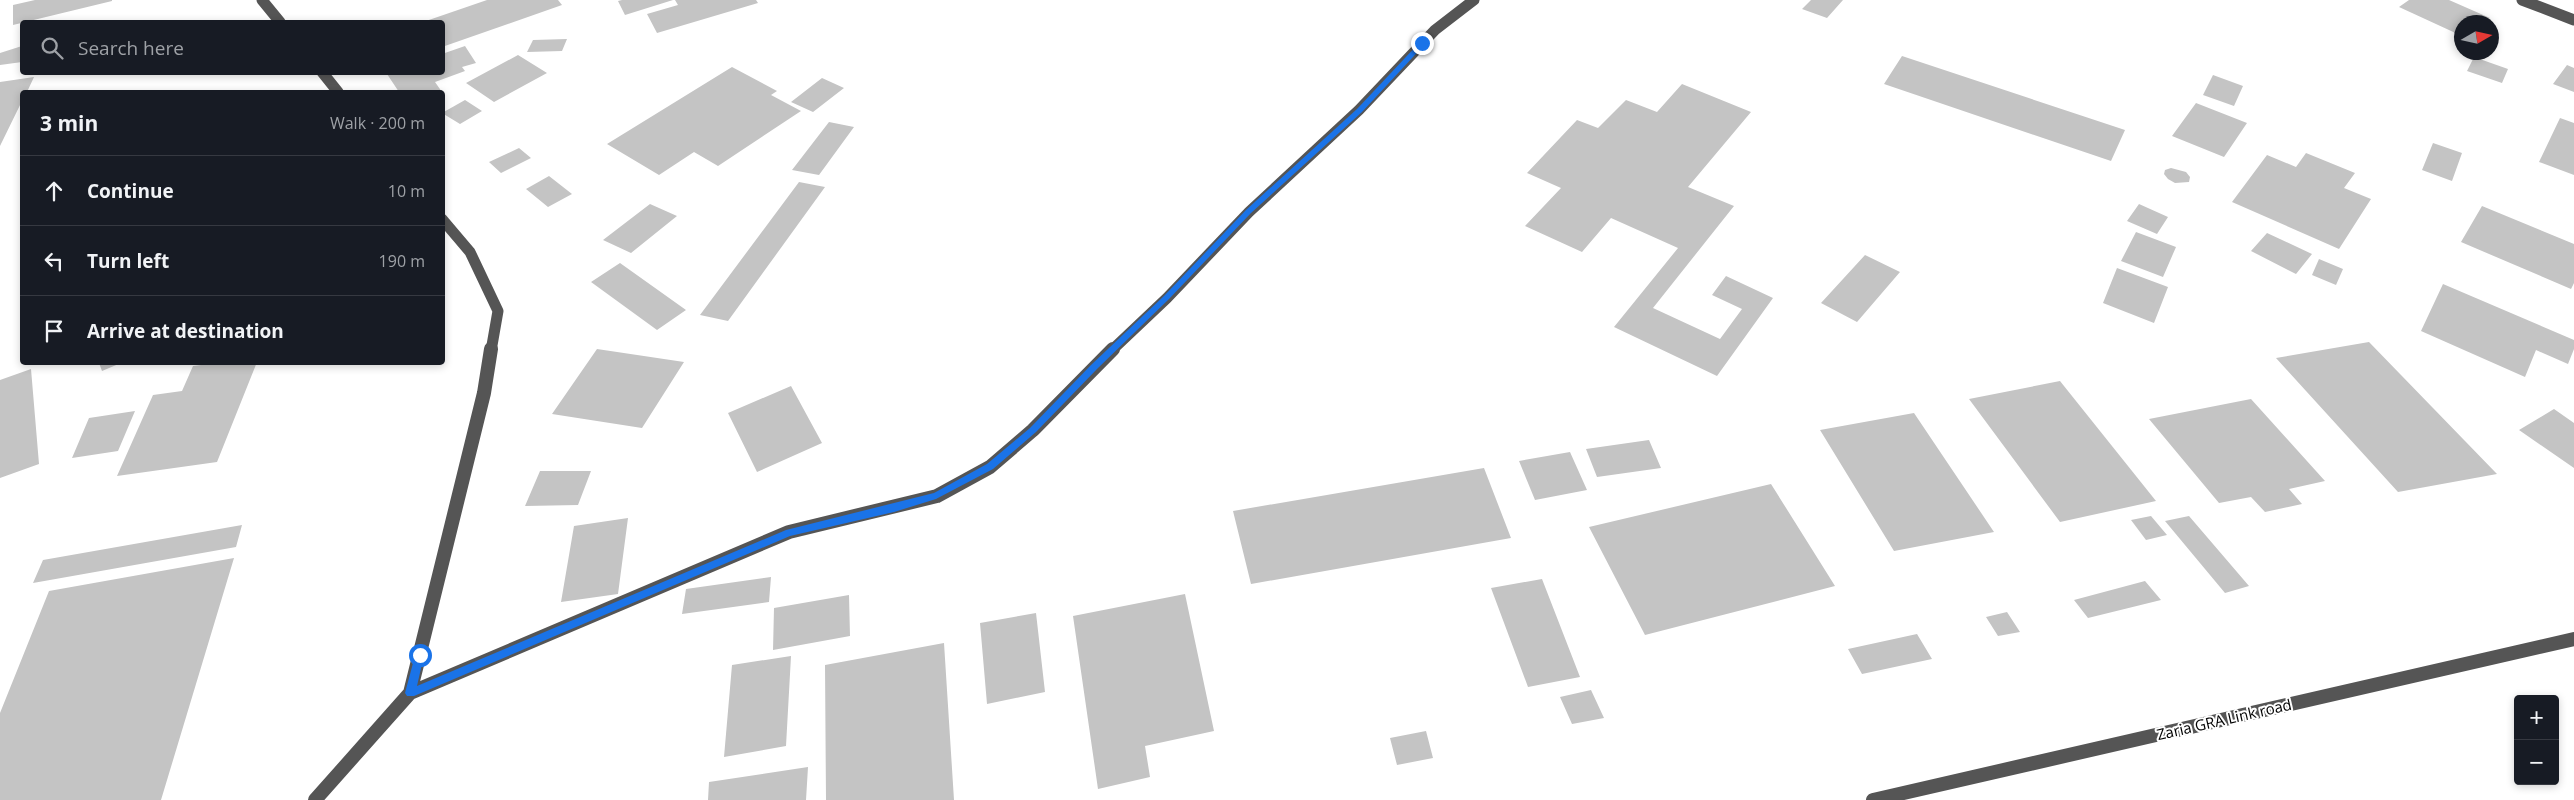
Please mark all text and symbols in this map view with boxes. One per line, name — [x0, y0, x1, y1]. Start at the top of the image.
north arrow — [2454, 15, 2499, 60]
search box — [20, 20, 445, 75]
route end — [1411, 32, 1434, 55]
icon: search — [38, 34, 66, 62]
text: Search here — [78, 35, 184, 61]
text: 3 min — [40, 109, 98, 137]
text: Walk · 200 m — [330, 112, 425, 134]
icon: ahead — [40, 177, 68, 205]
text: Continue — [87, 178, 174, 204]
text: 10 m — [388, 180, 425, 202]
icon: left — [40, 247, 68, 275]
text: Turn left — [87, 248, 169, 274]
text: 190 m — [379, 250, 425, 272]
icon: arrive — [40, 317, 68, 345]
text: Arrive at destination — [87, 318, 284, 344]
route start — [409, 644, 432, 667]
street label: Zaria GRA Link road — [2155, 694, 2293, 744]
map controls — [2514, 695, 2559, 785]
button: + — [2514, 695, 2559, 740]
button: − — [2514, 740, 2559, 785]

